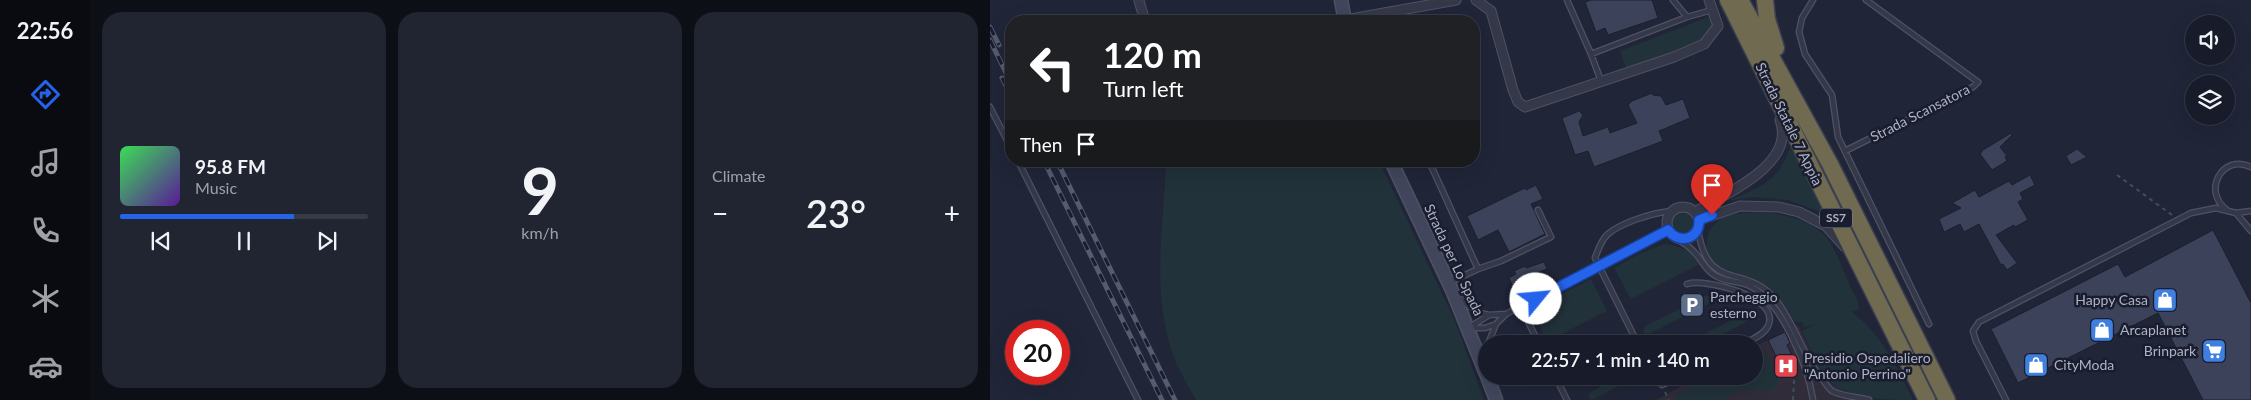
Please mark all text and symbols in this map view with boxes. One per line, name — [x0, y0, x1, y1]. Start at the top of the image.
map controls — [2185, 15, 2235, 125]
button: sound — [2185, 15, 2235, 65]
text: 22:56 — [17, 17, 73, 44]
text: 120 m — [1103, 33, 1202, 75]
icon: left — [1020, 35, 1085, 100]
street label: Strada Statale 7 Appia — [1752, 59, 1827, 188]
text: Turn left — [1103, 75, 1184, 102]
button: layers — [2185, 75, 2235, 125]
icon: directions — [28, 77, 63, 112]
street label: Strada Scansatora — [1867, 80, 1972, 145]
icon: arrive — [1072, 130, 1100, 158]
text: Then — [1020, 133, 1062, 156]
icon: music — [28, 145, 63, 180]
text: 9 — [521, 151, 559, 229]
text: 95.8 FM — [195, 155, 266, 178]
pin — [1691, 164, 1733, 215]
text: Climate — [712, 166, 765, 185]
icon: arrive — [1698, 171, 1726, 199]
text: Music — [195, 178, 237, 197]
text: 23° — [806, 190, 866, 236]
text: − — [712, 196, 728, 230]
text: + — [944, 196, 960, 230]
street label: Strada per Lo Spada — [1421, 201, 1488, 318]
road number: SS7 — [1820, 208, 1852, 228]
icon: phone — [28, 213, 63, 248]
text: km/h — [521, 223, 559, 242]
icon: previous — [147, 227, 175, 255]
icon: pause — [230, 227, 258, 255]
icon: next — [313, 227, 341, 255]
position arrow — [1509, 272, 1561, 324]
icon: climate — [28, 281, 63, 316]
shop icon: Happy Casa — [2152, 287, 2178, 313]
place label: Parcheggio esterno — [1710, 288, 1778, 321]
place label: Happy Casa — [2075, 291, 2148, 308]
parking icon: Parcheggio esterno — [1679, 292, 1705, 318]
shop icon: Arcaplanet — [2089, 317, 2115, 343]
speed limit sign: 20 — [1005, 320, 1070, 385]
place label: Arcaplanet — [2120, 321, 2186, 338]
supermarket icon: Brinpark — [2201, 338, 2227, 364]
place label: Brinpark — [2144, 342, 2197, 359]
text: 22:57 · 1 min · 140 m — [1531, 348, 1710, 371]
icon: car — [28, 349, 63, 384]
place label: Presidio Ospedaliero "Antonio Perrino" — [1804, 349, 1931, 382]
shop icon: CityModa — [2023, 352, 2049, 378]
hospital icon: Presidio Ospedaliero "Antonio Perrino" — [1773, 353, 1799, 379]
place label: CityModa — [2054, 356, 2114, 373]

